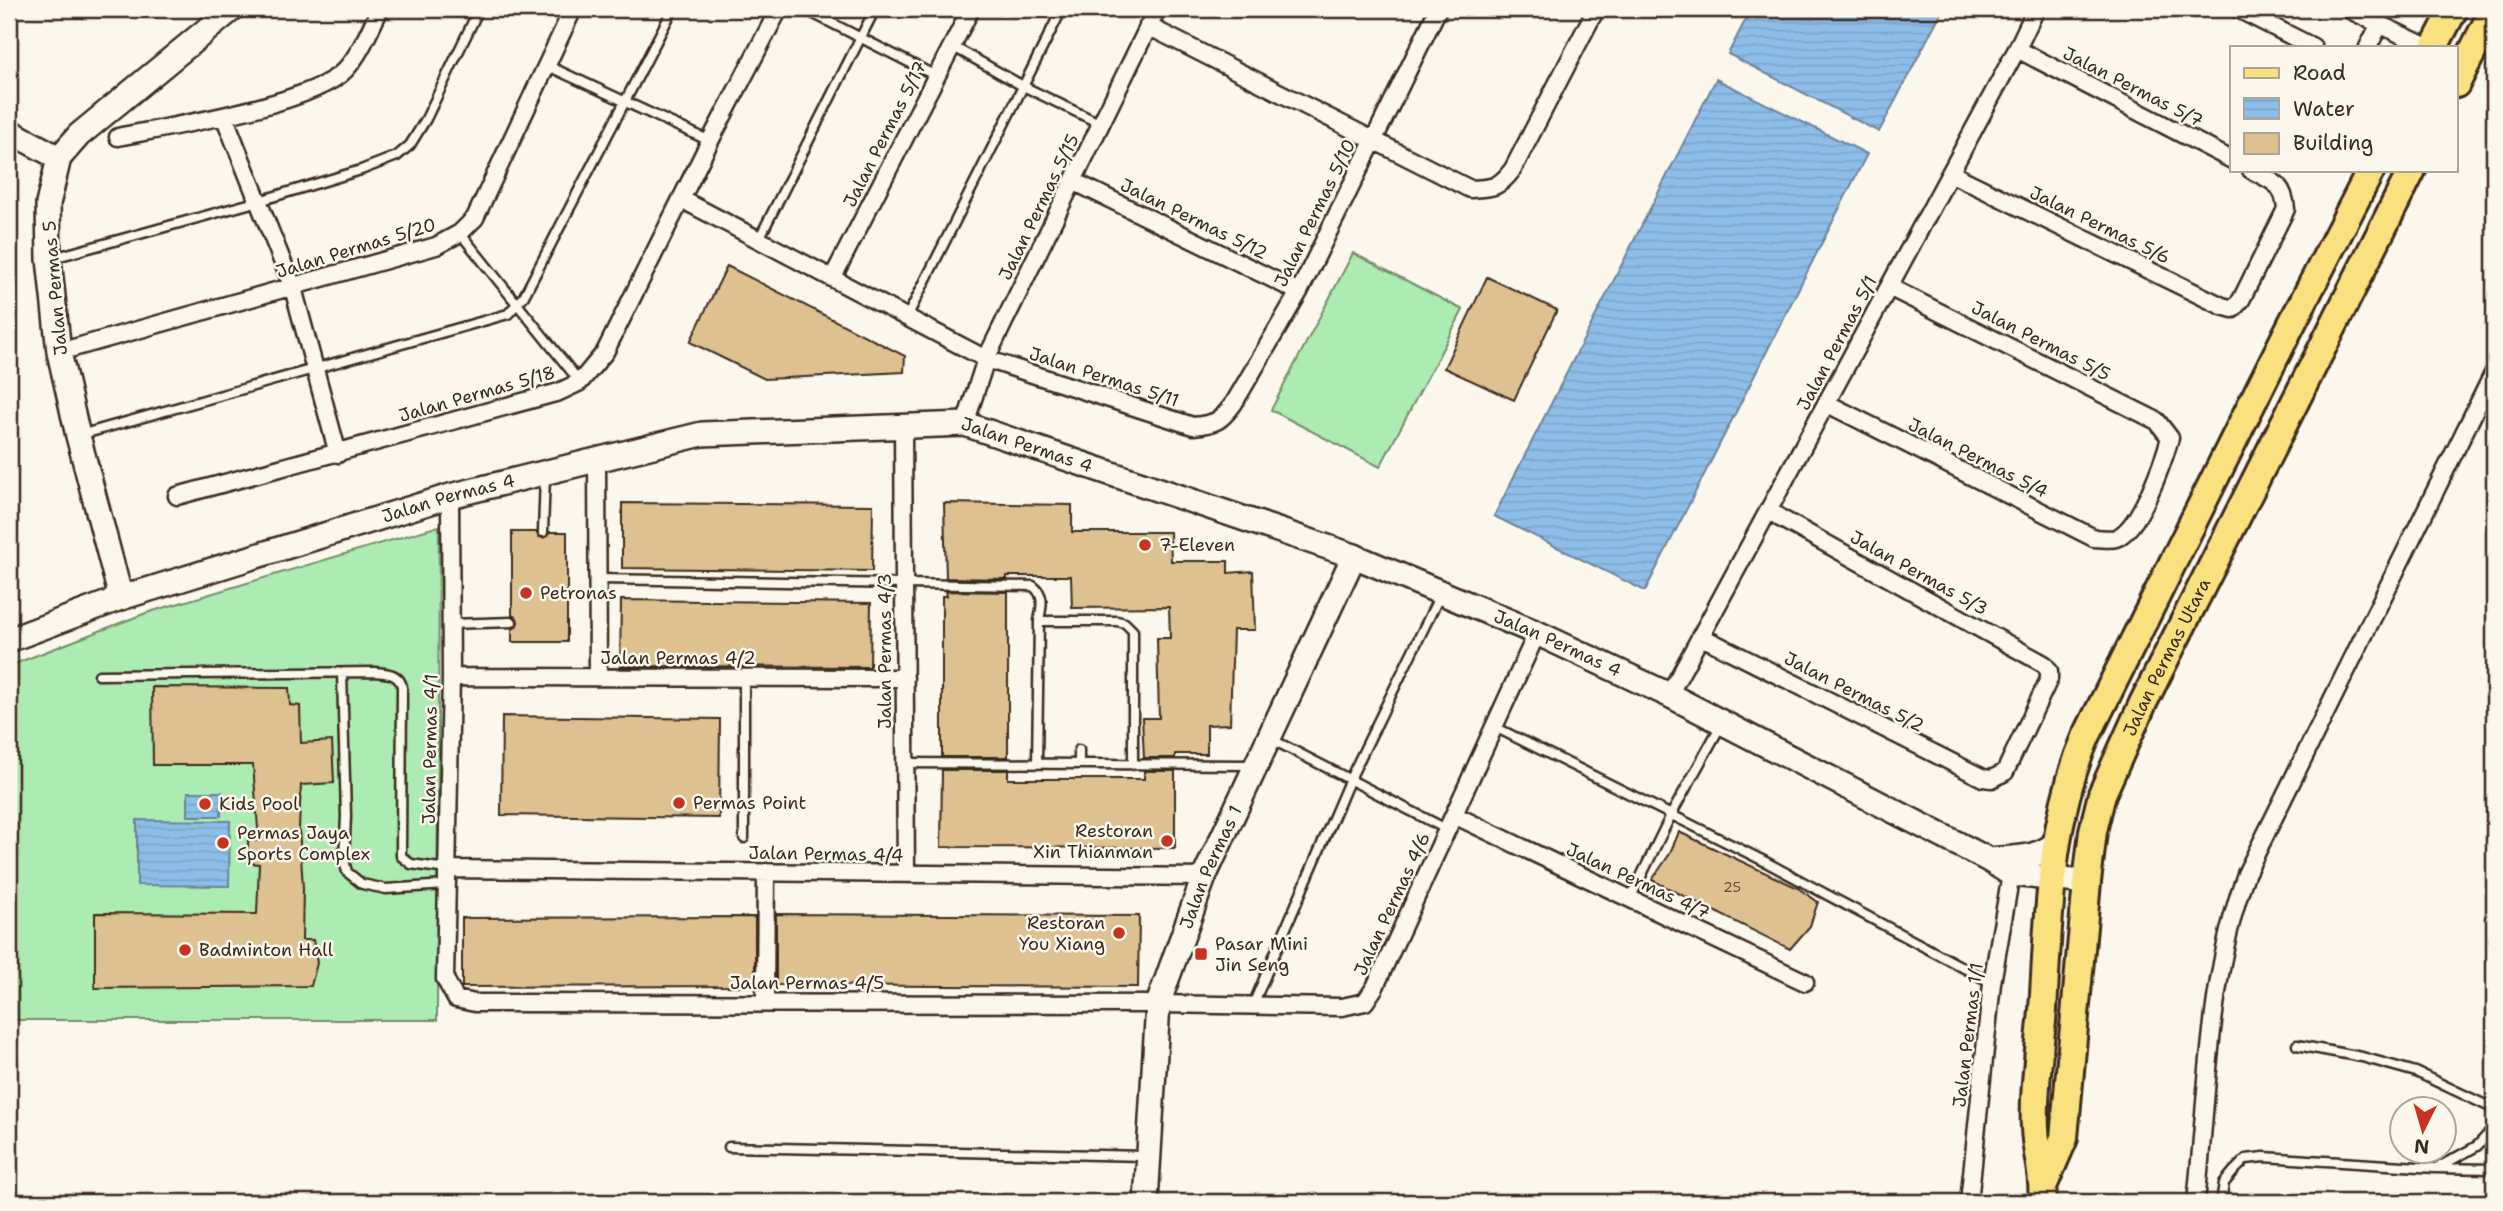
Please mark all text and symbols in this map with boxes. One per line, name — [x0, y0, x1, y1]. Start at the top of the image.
street label: Jalan Permas 5/7 — [2059, 41, 2207, 133]
legend — [2230, 46, 2458, 172]
street label: Jalan Permas 5/17 — [838, 57, 932, 211]
text: Road — [2293, 59, 2346, 87]
text: Water — [2293, 95, 2355, 123]
text: Building — [2293, 129, 2373, 157]
street label: Jalan Permas 5/15 — [993, 130, 1085, 284]
street label: Jalan Permas 5/10 — [1269, 135, 1361, 291]
street label: Jalan Permas 5/12 — [1116, 173, 1272, 265]
street label: Jalan Permas 5/6 — [2026, 181, 2174, 269]
street label: Jalan Permas 5/20 — [273, 212, 439, 284]
street label: Jalan Permas 5 — [37, 219, 73, 357]
street label: Jalan Permas 5/1 — [1791, 271, 1883, 415]
street label: Jalan Permas 5/5 — [1967, 296, 2115, 386]
street label: Jalan Permas 5/11 — [1026, 341, 1182, 413]
street label: Jalan Permas 5/18 — [396, 360, 558, 428]
street label: Jalan Permas 4 — [958, 412, 1096, 478]
street label: Jalan Permas 5/4 — [1904, 412, 2052, 504]
street label: Jalan Permas 4 — [379, 468, 518, 528]
street label: Jalan Permas 5/3 — [1846, 525, 1992, 621]
place label: 7-Eleven — [1159, 533, 1235, 557]
marker: 7-Eleven — [1137, 537, 1153, 553]
street label: Jalan Permas 4/3 — [873, 573, 897, 729]
street label: Jalan Permas Utara — [2118, 574, 2216, 740]
place label: Petronas — [540, 581, 617, 605]
marker: Petronas — [518, 585, 534, 601]
street label: Jalan Permas 4 — [1490, 604, 1625, 683]
street label: Jalan Permas 4/2 — [600, 646, 756, 670]
street label: Jalan Permas 5/2 — [1780, 646, 1928, 738]
street label: Jalan Permas 4/1 — [417, 673, 443, 825]
place label: Permas Point — [693, 791, 806, 815]
place label: Kids Pool — [219, 792, 299, 816]
marker: Permas Point — [671, 795, 687, 811]
marker: Kids Pool — [197, 796, 213, 812]
street label: Jalan Permas 1 — [1174, 802, 1248, 932]
place label: Restoran Xin Thianman — [1033, 819, 1153, 864]
place label: Permas Jaya Sports Complex — [237, 821, 370, 866]
street label: Jalan Permas 4/6 — [1348, 829, 1436, 979]
marker: Restoran Xin Thianman — [1159, 833, 1175, 849]
marker: Permas Jaya Sports Complex — [215, 835, 231, 851]
street label: Jalan Permas 4/7 — [1562, 837, 1714, 925]
street label: Jalan Permas 4/4 — [748, 841, 904, 867]
house number: 25 — [1723, 878, 1741, 896]
place label: Restoran You Xiang — [1019, 911, 1105, 956]
marker: Restoran You Xiang — [1111, 925, 1127, 941]
place label: Pasar Mini Jin Seng — [1215, 932, 1308, 977]
place label: Badminton Hall — [199, 938, 334, 962]
marker: Badminton Hall — [177, 942, 193, 958]
marker: Pasar Mini Jin Seng — [1193, 946, 1209, 962]
street label: Jalan Permas 1/1 — [1947, 961, 1989, 1109]
street label: Jalan Permas 4/5 — [730, 971, 884, 995]
north arrow — [2388, 1096, 2458, 1166]
text: N — [2413, 1133, 2430, 1160]

